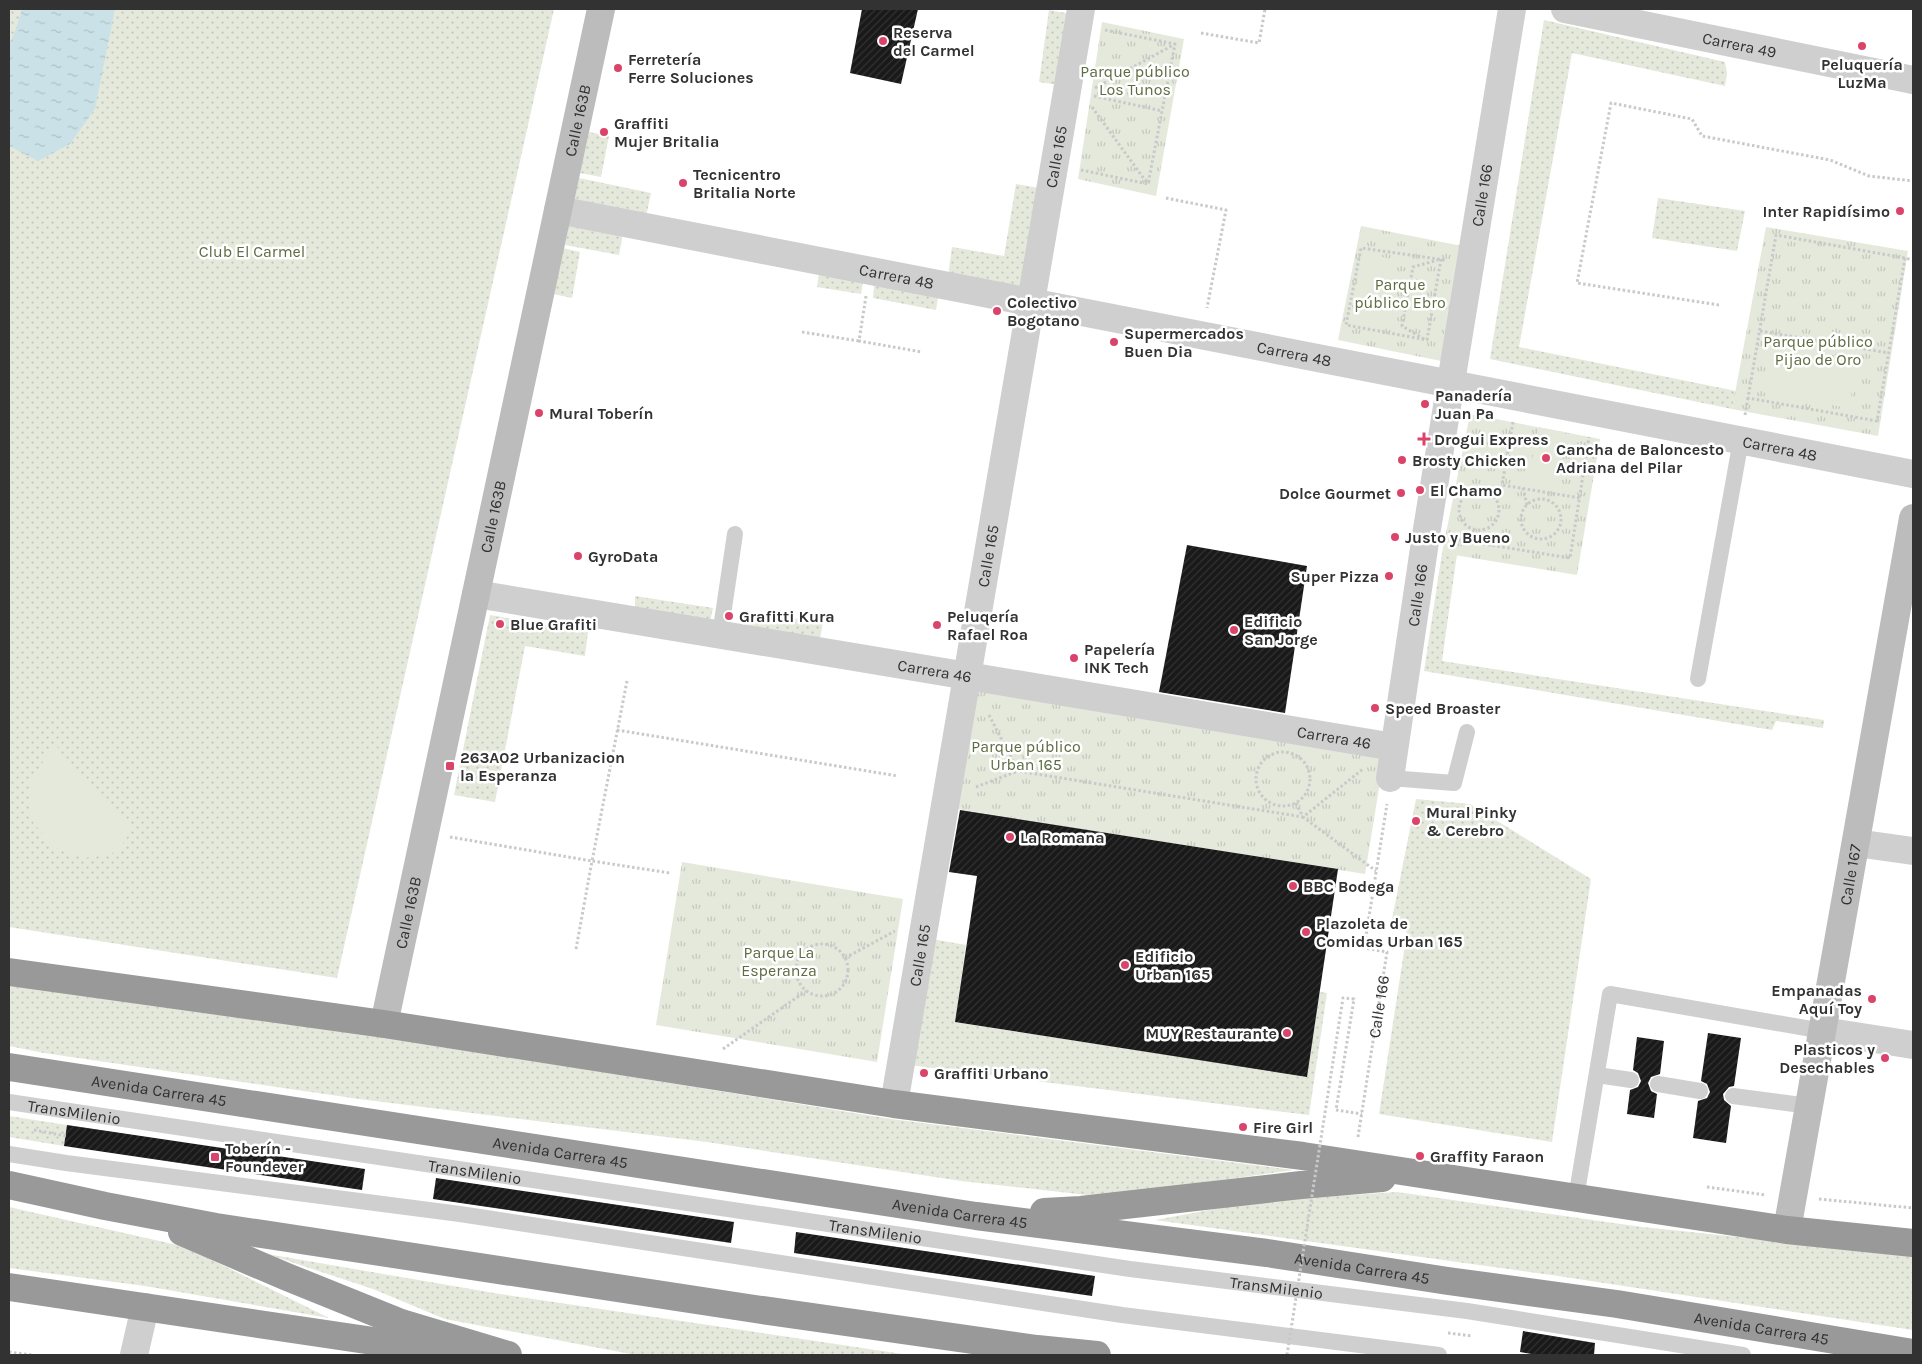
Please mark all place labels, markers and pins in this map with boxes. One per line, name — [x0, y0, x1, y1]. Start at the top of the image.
place label: Reserva del Carmel — [893, 23, 975, 60]
marker: Reserva del Carmel — [877, 35, 889, 47]
marker: Peluquería LuzMa — [1856, 40, 1868, 52]
place label: Ferretería Ferre Soluciones — [628, 50, 754, 87]
place label: Peluquería LuzMa — [1821, 55, 1903, 92]
marker: Ferretería Ferre Soluciones — [612, 62, 624, 74]
place label: Graffiti Mujer Britalia — [614, 114, 719, 151]
marker: Graffiti Mujer Britalia — [598, 126, 610, 138]
place label: Tecnicentro Britalia Norte — [693, 165, 796, 202]
marker: Tecnicentro Britalia Norte — [677, 177, 689, 189]
place label: Inter Rapidísimo — [1762, 202, 1890, 221]
marker: Inter Rapidísimo — [1894, 205, 1906, 217]
place label: Colectivo Bogotano — [1007, 293, 1080, 330]
marker: Colectivo Bogotano — [991, 305, 1003, 317]
place label: Supermercados Buen Dia — [1124, 324, 1244, 361]
marker: Supermercados Buen Dia — [1108, 336, 1120, 348]
place label: Panadería Juan Pa — [1435, 386, 1512, 423]
marker: Panadería Juan Pa — [1419, 398, 1431, 410]
place label: Mural Toberín — [549, 404, 654, 423]
marker: Mural Toberín — [533, 407, 545, 419]
place label: Drogui Express — [1434, 430, 1549, 449]
marker: Drogui Express — [1418, 433, 1430, 445]
place label: Cancha de Baloncesto Adriana del Pilar — [1556, 440, 1724, 477]
place label: Brosty Chicken — [1412, 451, 1526, 470]
marker: Cancha de Baloncesto Adriana del Pilar — [1540, 452, 1552, 464]
marker: Brosty Chicken — [1396, 454, 1408, 466]
place label: El Chamo — [1430, 481, 1502, 500]
place label: Dolce Gourmet — [1279, 484, 1391, 503]
marker: El Chamo — [1414, 484, 1426, 496]
marker: Dolce Gourmet — [1395, 487, 1407, 499]
place label: Justo y Bueno — [1405, 528, 1510, 547]
marker: Justo y Bueno — [1389, 531, 1401, 543]
place label: GyroData — [588, 547, 658, 566]
marker: GyroData — [572, 550, 584, 562]
place label: Super Pizza — [1290, 567, 1379, 586]
marker: Super Pizza — [1383, 570, 1395, 582]
place label: Grafitti Kura — [739, 607, 835, 626]
place label: Peluqería Rafael Roa — [947, 607, 1028, 644]
marker: Grafitti Kura — [723, 610, 735, 622]
place label: Edificio San Jorge — [1244, 612, 1318, 649]
place label: Blue Grafiti — [510, 615, 597, 634]
marker: Blue Grafiti — [494, 618, 506, 630]
marker: Peluqería Rafael Roa — [931, 619, 943, 631]
marker: Edificio San Jorge — [1228, 624, 1240, 636]
place label: Papelería INK Tech — [1084, 640, 1155, 677]
marker: Papelería INK Tech — [1068, 652, 1080, 664]
place label: Speed Broaster — [1385, 699, 1501, 718]
marker: Speed Broaster — [1369, 702, 1381, 714]
place label: 263A02 Urbanizacion la Esperanza — [460, 748, 625, 785]
marker: 263A02 Urbanizacion la Esperanza — [444, 760, 456, 772]
place label: Mural Pinky & Cerebro — [1426, 803, 1516, 840]
marker: Mural Pinky & Cerebro — [1410, 815, 1422, 827]
place label: La Romana — [1020, 828, 1105, 847]
marker: La Romana — [1004, 831, 1016, 843]
place label: BBC Bodega — [1303, 877, 1394, 896]
marker: BBC Bodega — [1287, 880, 1299, 892]
place label: Plazoleta de Comidas Urban 165 — [1316, 914, 1463, 951]
marker: Plazoleta de Comidas Urban 165 — [1300, 926, 1312, 938]
place label: Edificio Urban 165 — [1135, 947, 1210, 984]
marker: Edificio Urban 165 — [1119, 959, 1131, 971]
place label: Empanadas Aquí Toy — [1771, 981, 1862, 1018]
marker: Empanadas Aquí Toy — [1866, 993, 1878, 1005]
place label: MUY Restaurante — [1145, 1024, 1277, 1043]
marker: MUY Restaurante — [1281, 1027, 1293, 1039]
place label: Plasticos y Desechables — [1779, 1040, 1875, 1077]
marker: Plasticos y Desechables — [1879, 1052, 1891, 1064]
place label: Graffiti Urbano — [934, 1064, 1049, 1083]
marker: Graffiti Urbano — [918, 1067, 930, 1079]
place label: Fire Girl — [1253, 1118, 1313, 1137]
marker: Fire Girl — [1237, 1121, 1249, 1133]
place label: Toberín - Foundever — [225, 1139, 304, 1176]
place label: Graffity Faraon — [1430, 1147, 1544, 1166]
marker: Graffity Faraon — [1414, 1150, 1426, 1162]
marker: Toberín - Foundever — [209, 1151, 221, 1163]

